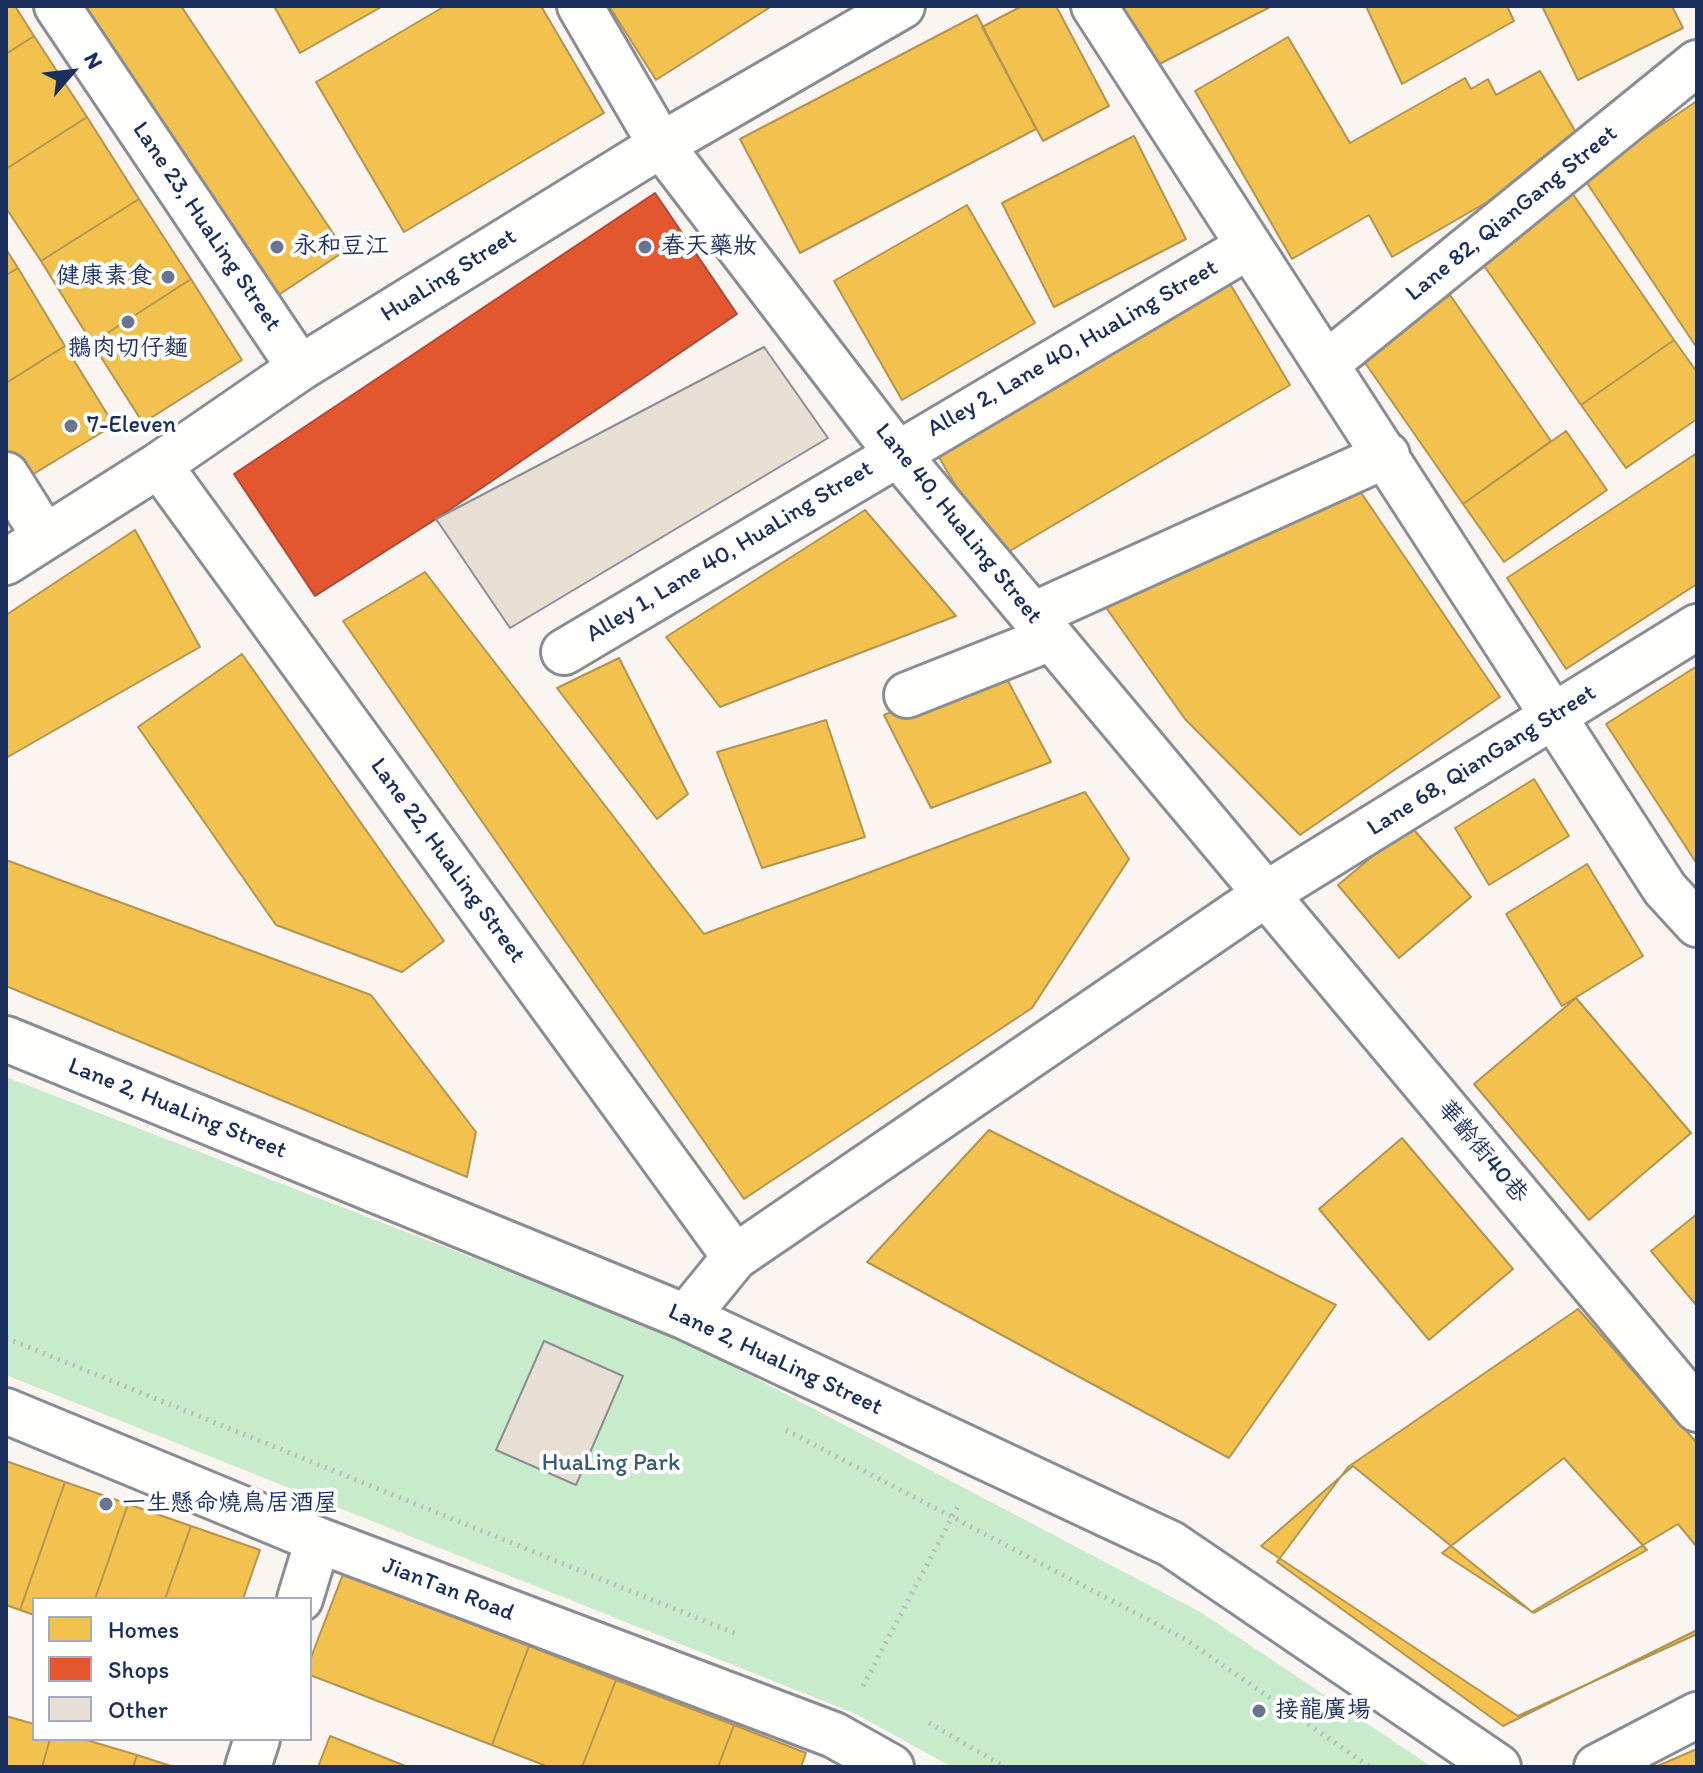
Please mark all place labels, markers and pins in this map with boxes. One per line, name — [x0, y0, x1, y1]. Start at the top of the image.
place label: 永和豆江 — [293, 233, 389, 261]
place label: 春天藥妝 — [661, 233, 757, 261]
marker: 永和豆江 — [268, 238, 286, 256]
marker: 春天藥妝 — [636, 238, 654, 256]
place label: 健康素食 — [56, 263, 152, 291]
marker: 健康素食 — [159, 268, 177, 286]
marker: 鵝肉切仔麵 — [119, 313, 137, 331]
place label: 鵝肉切仔麵 — [68, 335, 188, 363]
place label: 7-Eleven — [87, 412, 176, 440]
marker: 7-Eleven — [62, 417, 80, 435]
place label: 一生懸命燒鳥居酒屋 — [122, 1490, 338, 1518]
marker: 一生懸命燒鳥居酒屋 — [97, 1495, 115, 1513]
place label: 接龍廣場 — [1275, 1697, 1371, 1725]
marker: 接龍廣場 — [1250, 1702, 1268, 1720]

